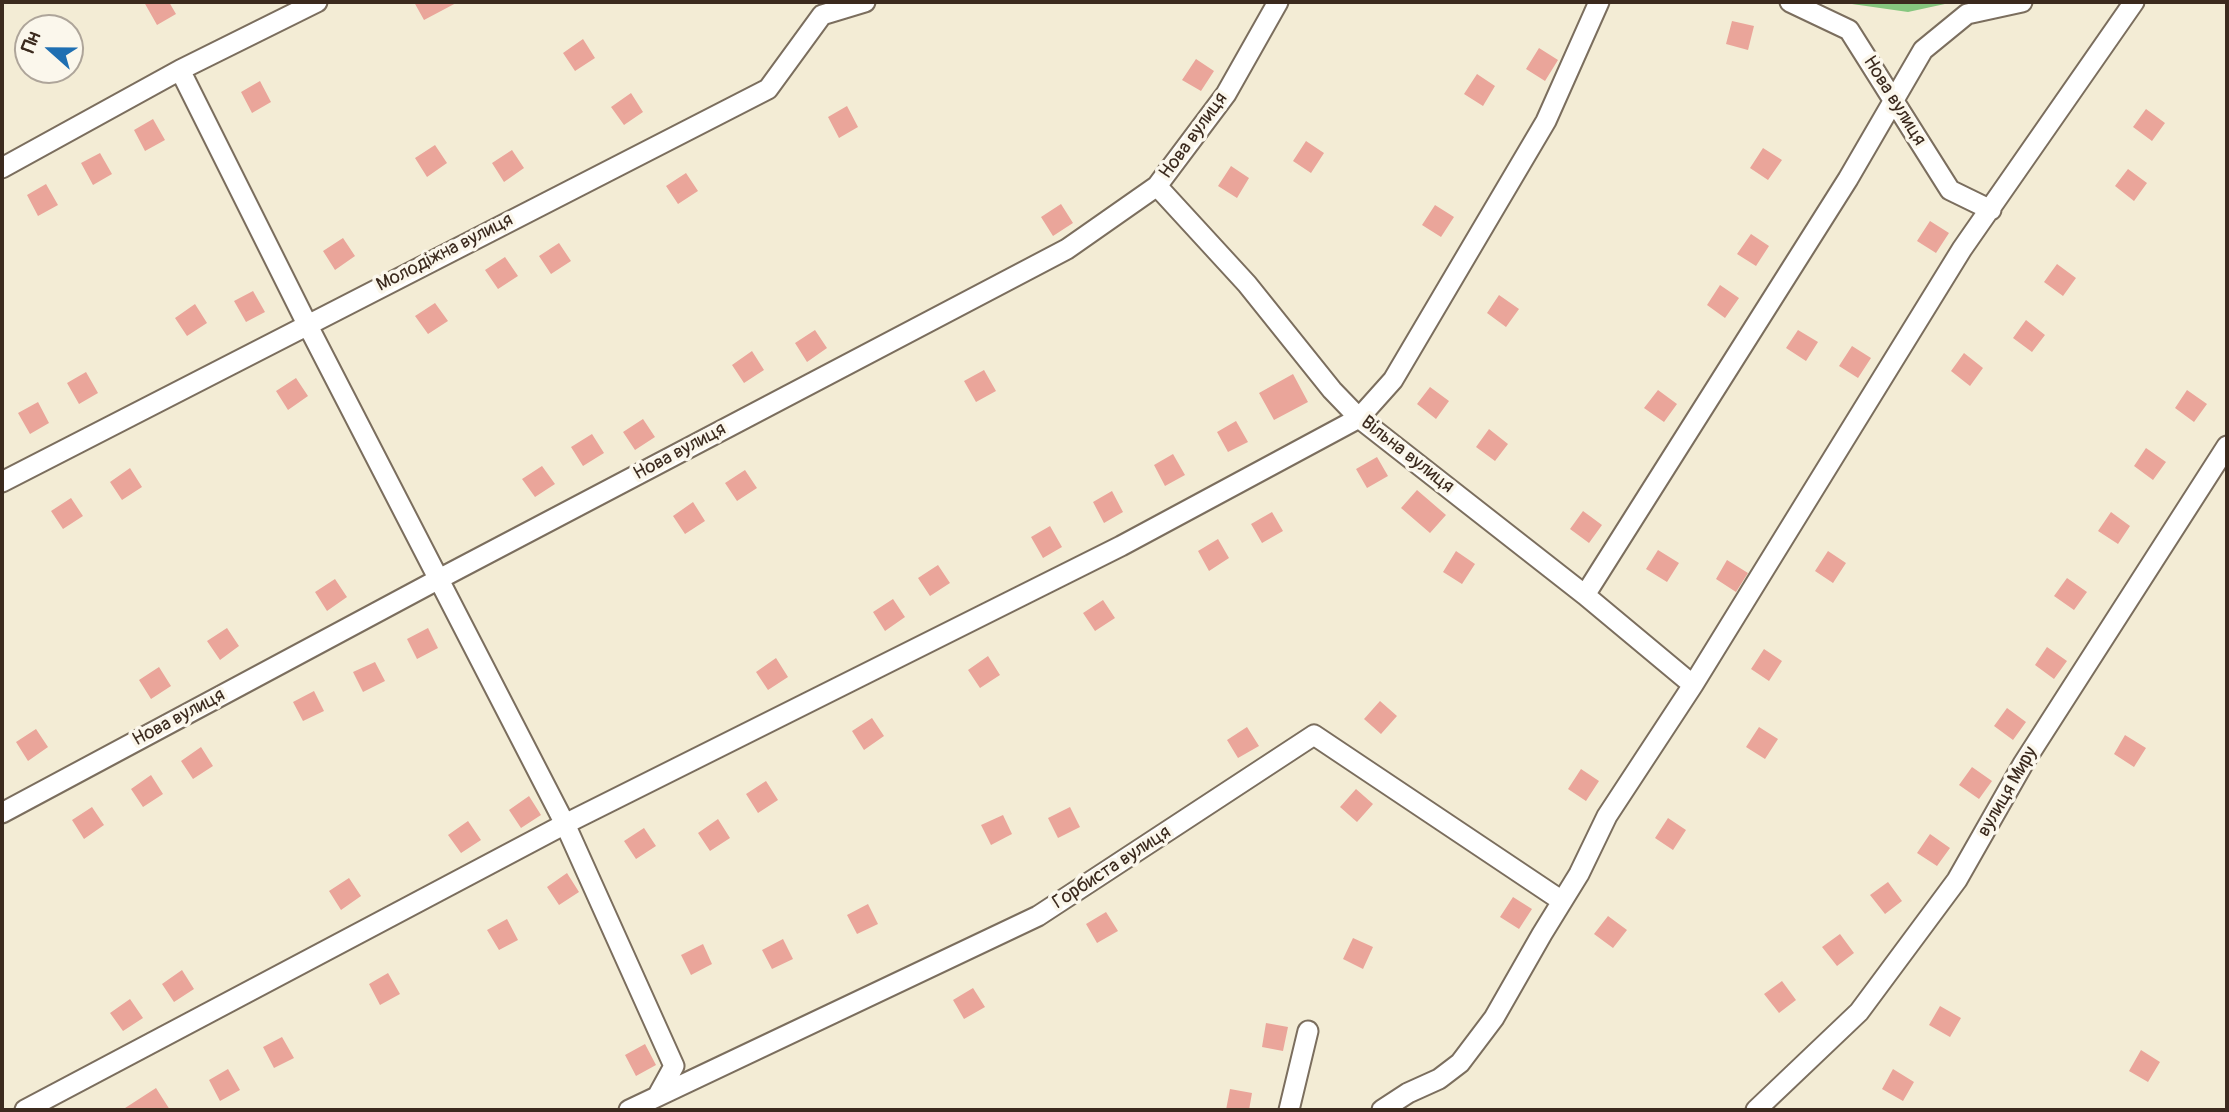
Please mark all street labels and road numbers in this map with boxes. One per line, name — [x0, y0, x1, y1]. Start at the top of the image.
street label: Нова вулиця — [1857, 52, 1931, 150]
street label: Нова вулиця — [1155, 88, 1233, 184]
street label: Молодіжна вулиця — [373, 209, 517, 297]
street label: Вільна вулиця — [1356, 412, 1458, 498]
street label: Нова вулиця — [630, 418, 730, 486]
street label: Нова вулиця — [129, 684, 229, 752]
street label: вулиця Миру — [1973, 743, 2043, 841]
street label: Горбиста вулиця — [1049, 821, 1175, 915]

